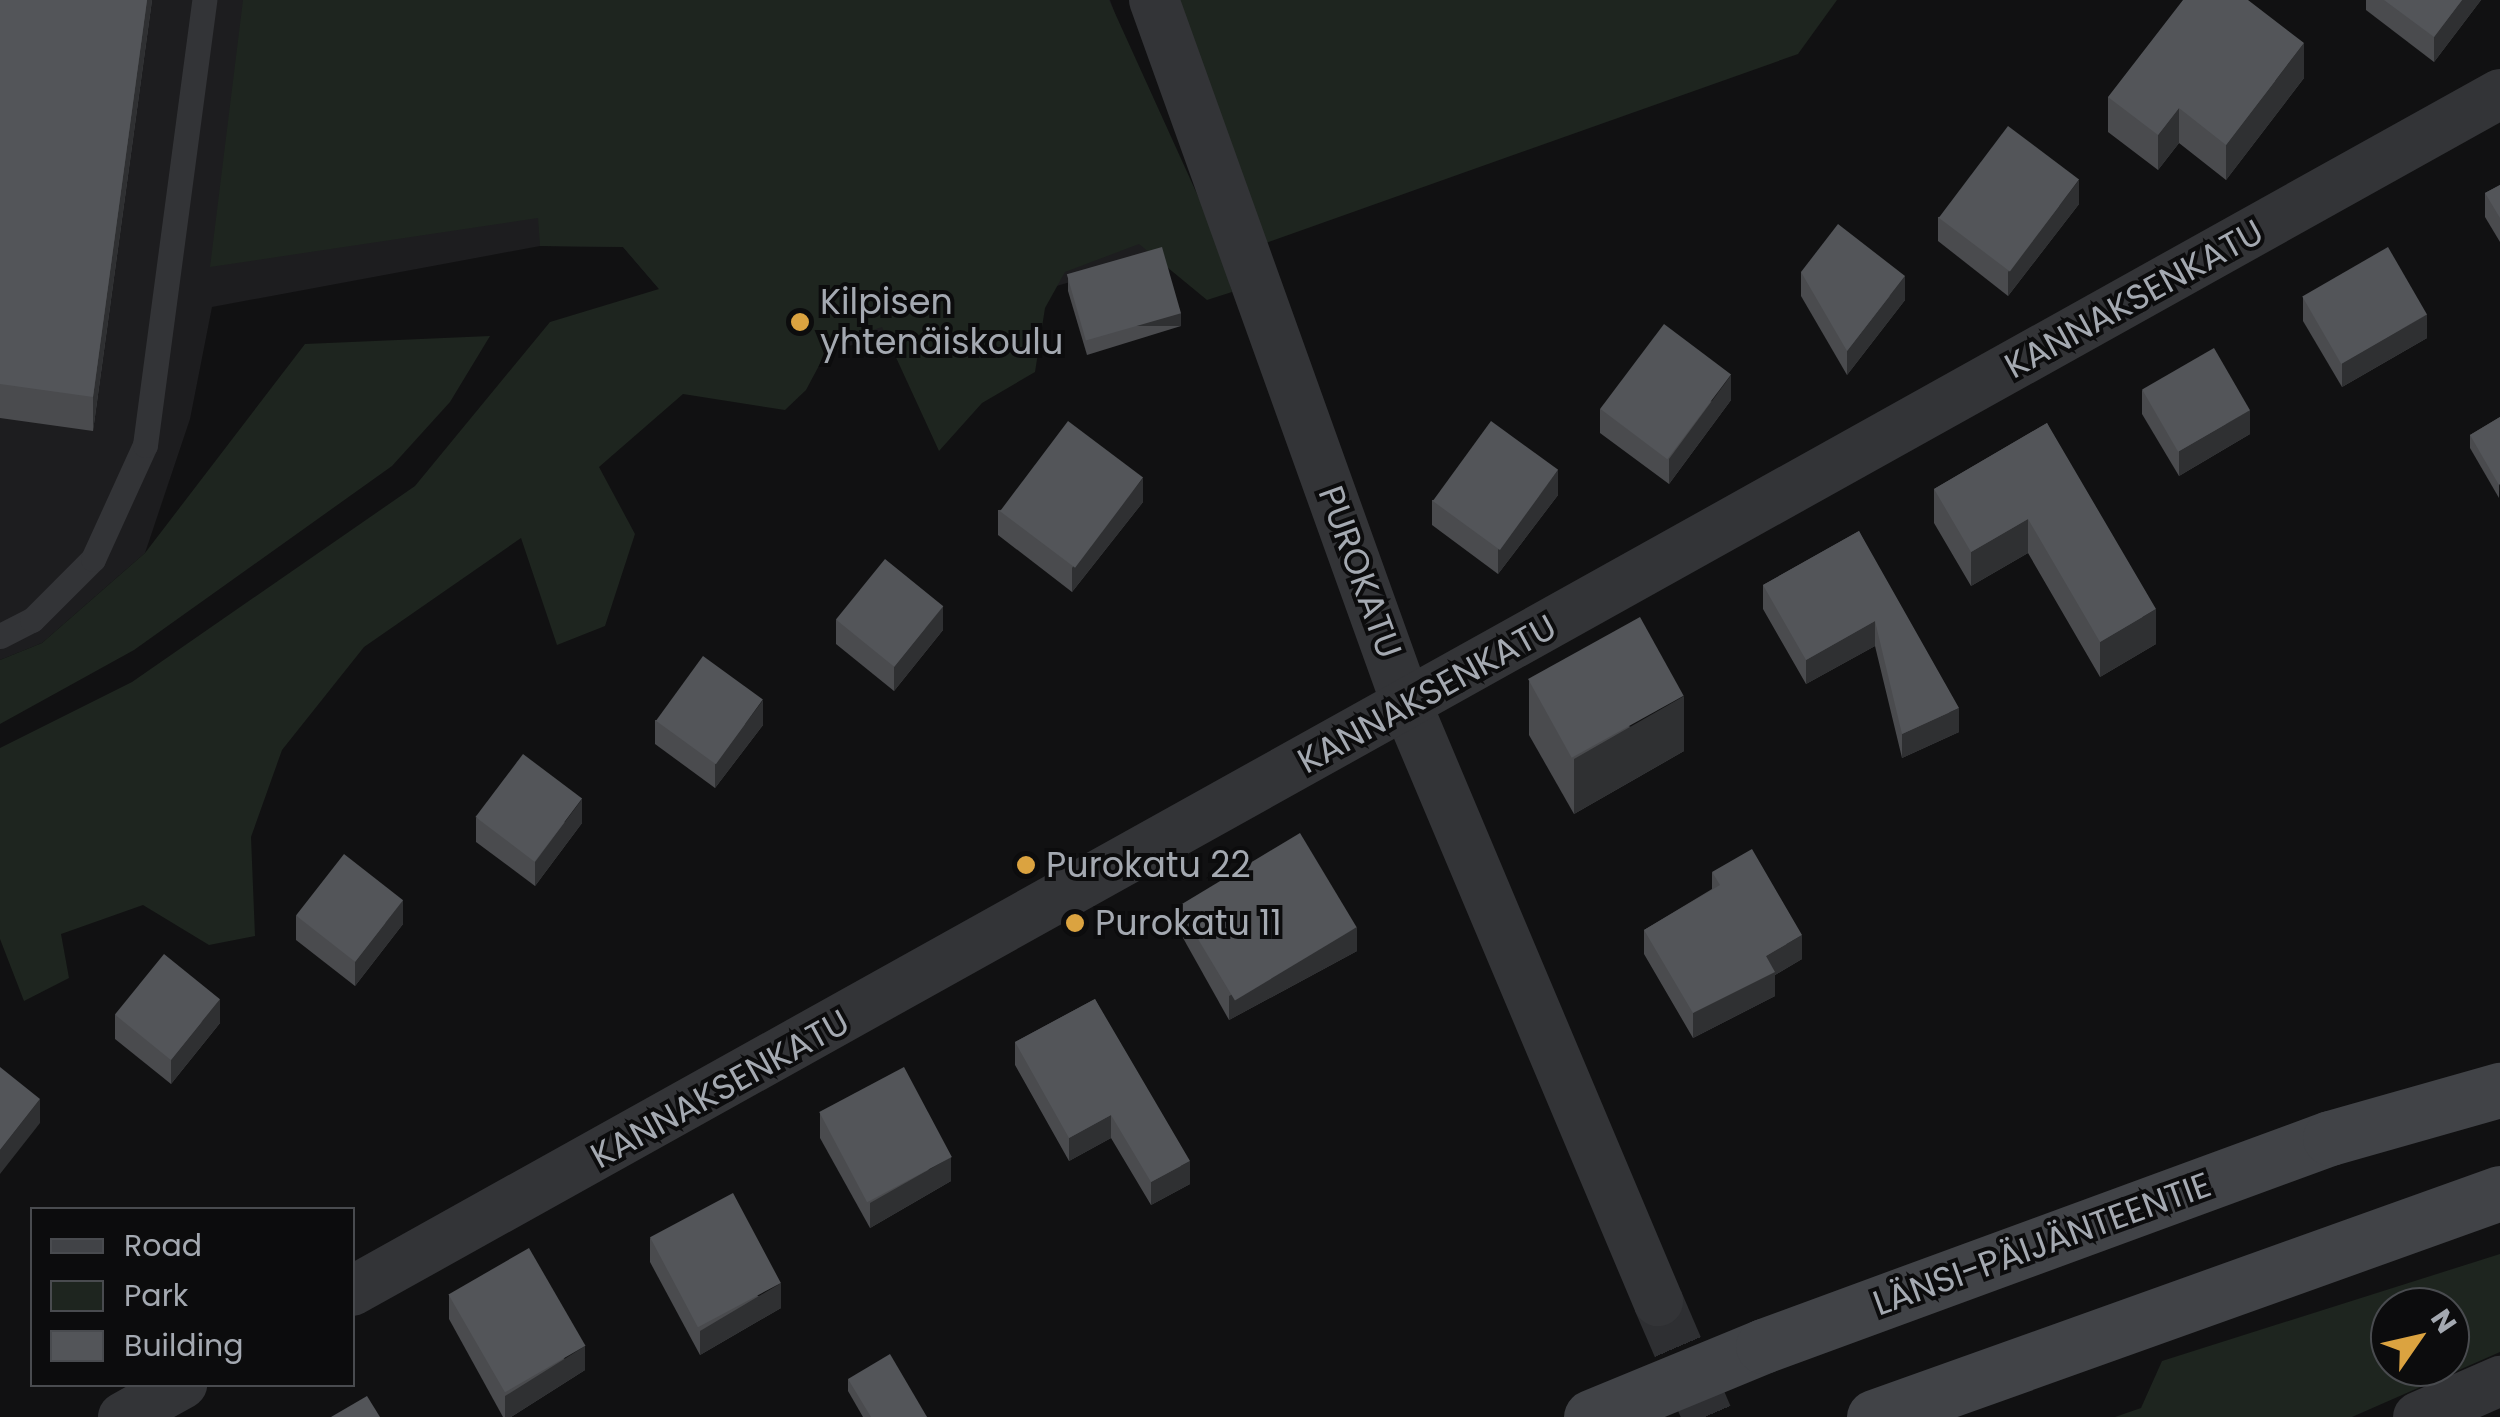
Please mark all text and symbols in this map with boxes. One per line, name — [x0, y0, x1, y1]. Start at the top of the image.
street label: KANNAKSENKATU — [1998, 211, 2270, 387]
place label: Kilpisen yhtenäiskoulu — [820, 281, 1063, 363]
marker: Kilpisen yhtenäiskoulu — [789, 311, 811, 333]
street label: PUROKATU — [1310, 480, 1410, 664]
street label: KANNAKSENKATU — [1291, 606, 1563, 782]
place label: Purokatu 22 — [1046, 844, 1251, 886]
marker: Purokatu 22 — [1015, 854, 1037, 876]
place label: Purokatu 11 — [1095, 902, 1282, 944]
marker: Purokatu 11 — [1064, 912, 1086, 934]
street label: KANNAKSENKATU — [584, 1001, 856, 1177]
street label: LÄNSI-PÄIJÄNTEENTIE — [1868, 1163, 2216, 1325]
legend — [30, 1207, 355, 1387]
text: Road — [124, 1224, 202, 1267]
text: Park — [124, 1274, 188, 1317]
north arrow — [2370, 1287, 2470, 1387]
text: N — [2422, 1301, 2466, 1341]
text: Building — [124, 1324, 244, 1367]

